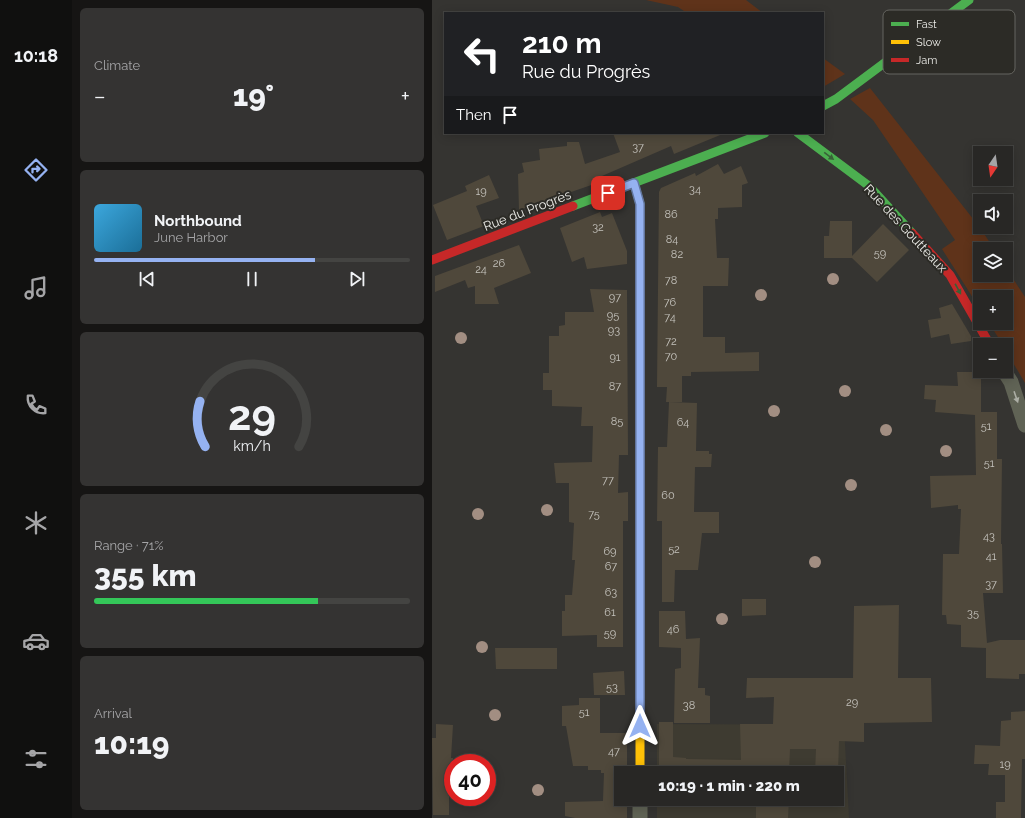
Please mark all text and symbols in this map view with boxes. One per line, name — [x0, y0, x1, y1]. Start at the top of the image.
legend — [883, 10, 1015, 74]
text: Fast — [916, 18, 937, 31]
text: 210 m — [522, 27, 602, 60]
icon: left — [456, 28, 508, 80]
text: Slow — [916, 36, 941, 49]
text: 10:18 — [14, 45, 58, 66]
text: Jam — [916, 54, 937, 67]
text: Climate — [94, 58, 140, 73]
text: Rue du Progrès — [522, 61, 650, 82]
text: 19° — [233, 78, 274, 113]
text: − — [94, 83, 106, 109]
text: + — [401, 83, 410, 109]
icon: arrive — [499, 104, 521, 126]
text: Then — [456, 106, 491, 124]
house number: 37 — [632, 141, 644, 154]
north arrow — [973, 146, 1013, 186]
map controls — [973, 146, 1013, 378]
one-way arrow — [823, 152, 834, 160]
icon: directions — [22, 156, 50, 184]
pin — [591, 176, 625, 210]
street label: Rue des Goutteaux — [861, 181, 951, 276]
icon: arrive — [597, 182, 619, 204]
house number: 34 — [689, 183, 701, 196]
house number: 19 — [475, 185, 487, 198]
street label: Rue du Progrès — [481, 187, 573, 234]
button: sound — [973, 194, 1013, 234]
house number: 86 — [664, 208, 678, 221]
text: Northbound — [154, 212, 242, 230]
house number: 32 — [592, 221, 604, 234]
text: June Harbor — [154, 230, 228, 245]
house number: 84 — [666, 233, 678, 246]
button: layers — [973, 242, 1013, 282]
house number: 59 — [874, 247, 886, 260]
house number: 82 — [671, 248, 683, 261]
house number: 26 — [493, 257, 506, 270]
house number: 24 — [475, 263, 487, 276]
icon: previous — [136, 268, 158, 290]
icon: pause — [241, 268, 263, 290]
icon: next — [346, 268, 368, 290]
icon: music — [22, 274, 50, 302]
house number: 78 — [665, 274, 677, 287]
one-way arrow — [954, 283, 961, 294]
button: + — [973, 290, 1013, 330]
house number: 97 — [609, 291, 621, 304]
house number: 76 — [664, 296, 677, 309]
house number: 95 — [607, 309, 619, 322]
house number: 74 — [664, 311, 676, 324]
house number: 93 — [608, 324, 620, 337]
house number: 72 — [665, 335, 677, 348]
button: − — [973, 338, 1013, 378]
house number: 70 — [665, 350, 678, 363]
house number: 91 — [609, 351, 621, 364]
house number: 87 — [609, 380, 621, 393]
icon: phone — [22, 391, 50, 419]
text: 29 — [228, 391, 276, 440]
one-way arrow — [1013, 392, 1019, 404]
house number: 85 — [611, 415, 623, 428]
house number: 64 — [677, 416, 689, 429]
house number: 51 — [981, 420, 992, 433]
text: km/h — [233, 438, 271, 454]
house number: 51 — [984, 457, 995, 470]
house number: 77 — [602, 474, 614, 487]
house number: 60 — [661, 489, 675, 502]
house number: 75 — [588, 508, 600, 521]
icon: climate — [22, 509, 50, 537]
house number: 43 — [983, 530, 995, 543]
text: Range · 71% — [94, 538, 164, 553]
house number: 52 — [668, 543, 680, 556]
house number: 69 — [603, 545, 617, 558]
house number: 41 — [986, 550, 997, 563]
text: 355 km — [94, 558, 197, 593]
house number: 67 — [605, 560, 617, 573]
house number: 37 — [985, 578, 997, 591]
house number: 63 — [605, 586, 617, 599]
house number: 61 — [604, 606, 616, 619]
house number: 35 — [967, 607, 979, 620]
house number: 46 — [667, 623, 680, 636]
icon: car — [22, 627, 50, 655]
house number: 59 — [604, 627, 616, 640]
house number: 53 — [606, 681, 618, 694]
house number: 29 — [846, 696, 858, 709]
house number: 38 — [683, 699, 695, 712]
position arrow — [619, 705, 661, 747]
text: Arrival — [94, 706, 132, 721]
house number: 51 — [579, 706, 590, 719]
text: 10:19 — [94, 726, 169, 761]
icon: filters — [22, 745, 50, 773]
house number: 47 — [608, 745, 620, 758]
speed limit sign: 40 — [444, 754, 496, 806]
house number: 19 — [999, 758, 1011, 771]
text: 10:19 · 1 min · 220 m — [658, 777, 800, 795]

